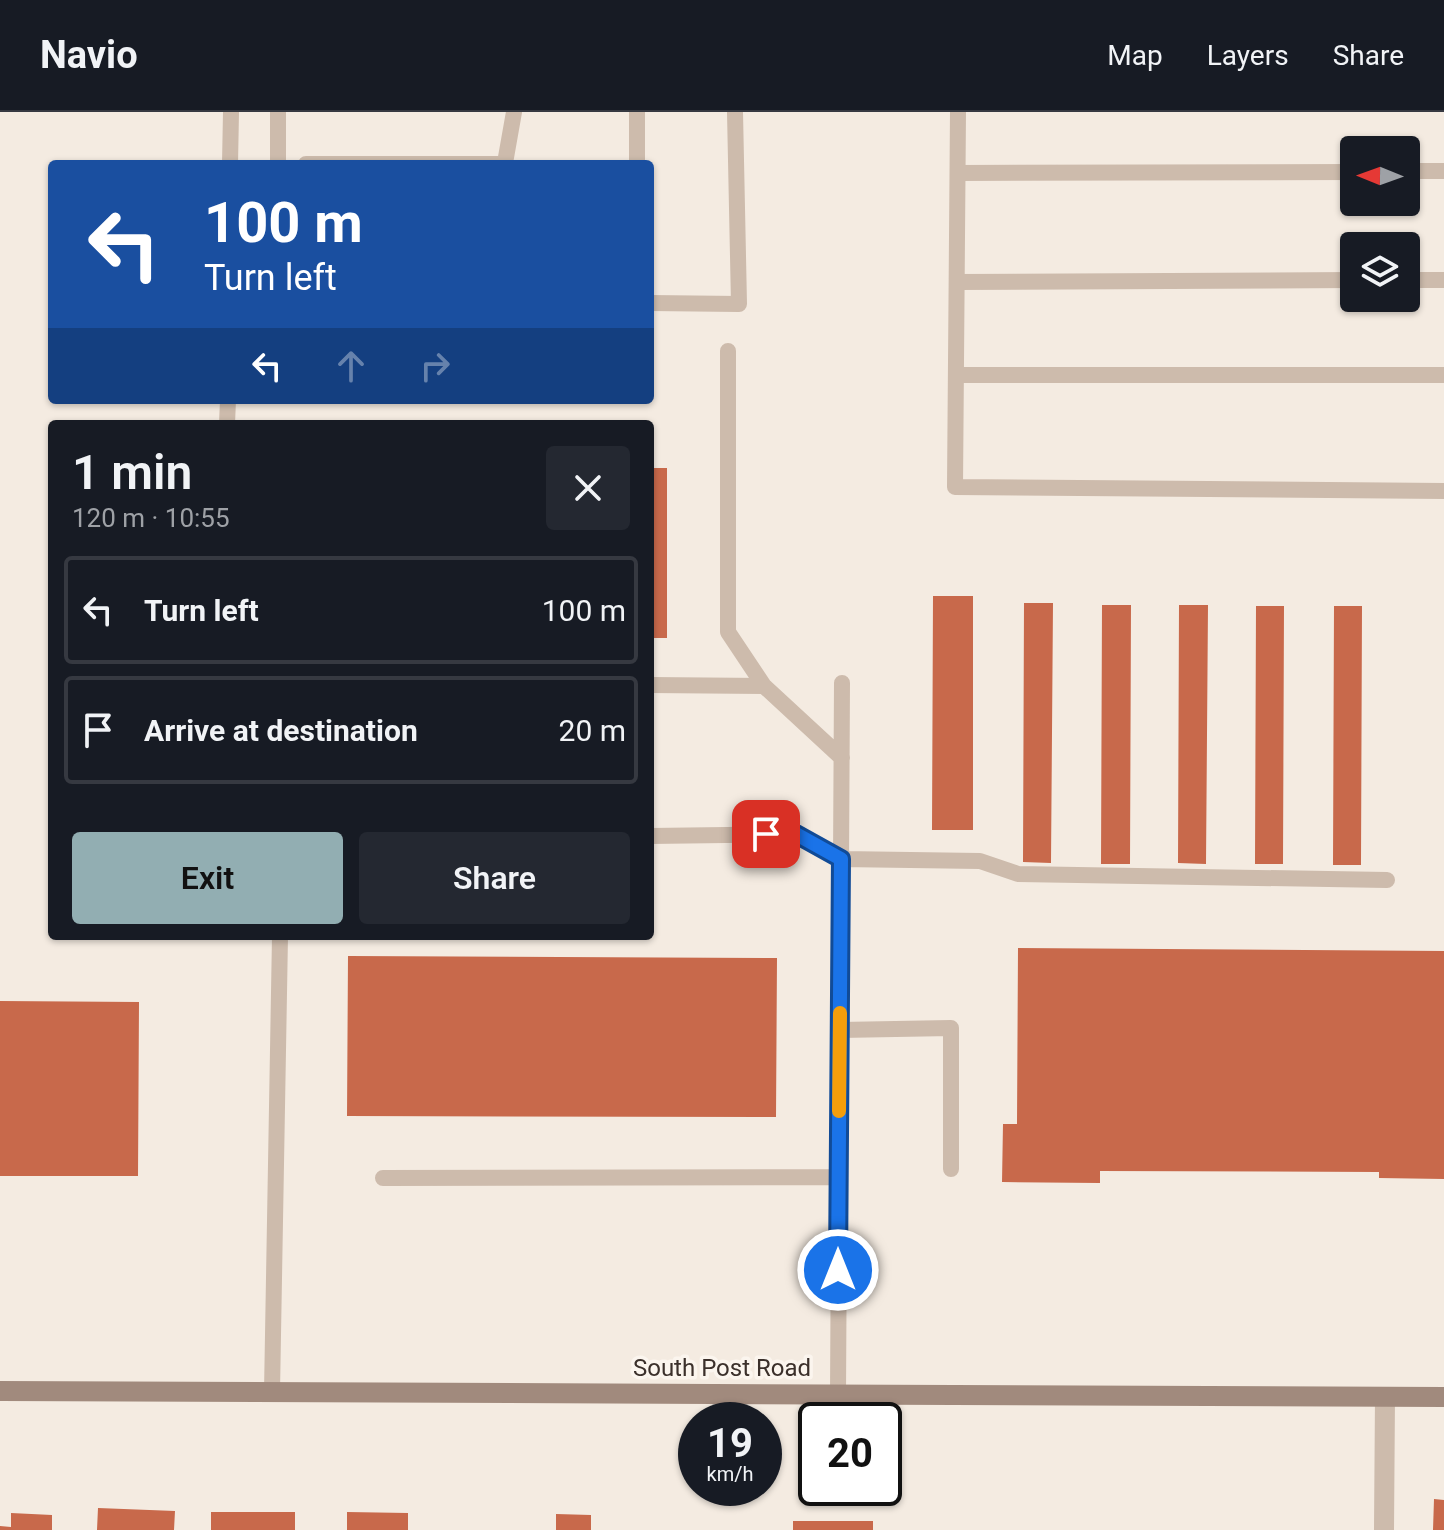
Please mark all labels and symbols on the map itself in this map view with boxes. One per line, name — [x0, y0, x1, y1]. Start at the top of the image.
north arrow — [1340, 136, 1420, 216]
pin — [732, 800, 800, 868]
position arrow — [796, 1228, 880, 1312]
street label: South Post Road — [633, 1354, 811, 1382]
speed limit sign: 20 — [798, 1402, 902, 1506]

